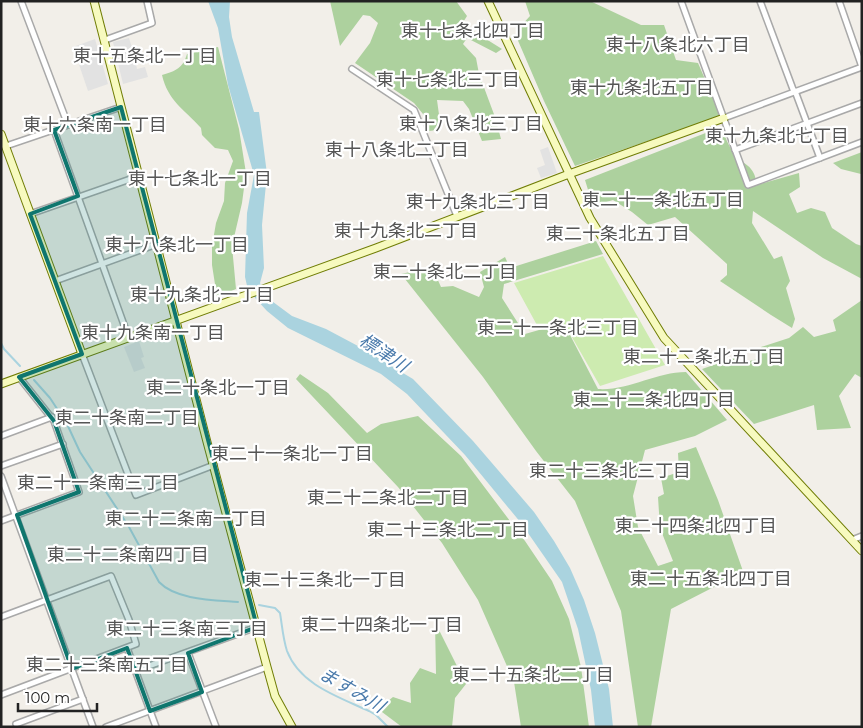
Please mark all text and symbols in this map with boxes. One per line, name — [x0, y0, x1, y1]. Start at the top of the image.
district label: 東十七条北四丁目 — [401, 20, 545, 42]
district label: 東十八条北六丁目 — [606, 34, 750, 56]
district label: 東十五条北一丁目 — [73, 45, 217, 67]
district label: 東十七条北三丁目 — [376, 69, 520, 91]
district label: 東十九条北五丁目 — [570, 77, 714, 99]
district label: 東十八条北三丁目 — [399, 113, 543, 135]
district label: 東十六条南一丁目 — [23, 114, 167, 136]
district label: 東十九条北七丁目 — [705, 125, 849, 147]
district label: 東十八条北二丁目 — [325, 139, 469, 161]
district label: 東十七条北一丁目 — [128, 168, 272, 190]
district label: 東二十一条北五丁目 — [582, 189, 744, 211]
district label: 東十九条北三丁目 — [406, 191, 550, 213]
district label: 東十九条北二丁目 — [334, 220, 478, 242]
district label: 東二十条北五丁目 — [546, 223, 690, 245]
district label: 東十八条北一丁目 — [105, 234, 249, 256]
district label: 東二十条北二丁目 — [373, 261, 517, 283]
district label: 東十九条北一丁目 — [130, 284, 274, 306]
district label: 東二十一条北三丁目 — [477, 317, 639, 339]
district label: 東十九条南一丁目 — [81, 322, 225, 344]
water label: 標津川 — [355, 329, 414, 378]
district label: 東二十二条北五丁目 — [623, 346, 785, 368]
district label: 東二十条北一丁目 — [146, 377, 290, 399]
district label: 東二十二条北四丁目 — [573, 389, 735, 411]
district label: 東二十条南二丁目 — [55, 407, 199, 429]
district label: 東二十一条北一丁目 — [211, 443, 373, 465]
district label: 東二十三条北三丁目 — [529, 460, 691, 482]
district label: 東二十一条南三丁目 — [17, 472, 179, 494]
district label: 東二十二条北二丁目 — [307, 487, 469, 509]
district label: 東二十二条南一丁目 — [105, 508, 267, 530]
district label: 東二十四条北四丁目 — [615, 515, 777, 537]
district label: 東二十三条北二丁目 — [367, 519, 529, 541]
district label: 東二十二条南四丁目 — [47, 544, 209, 566]
district label: 東二十五条北四丁目 — [630, 568, 792, 590]
district label: 東二十三条北一丁目 — [244, 569, 406, 591]
district label: 東二十四条北一丁目 — [301, 614, 463, 636]
district label: 東二十三条南三丁目 — [106, 618, 268, 640]
district label: 東二十三条南五丁目 — [26, 654, 188, 676]
water label: ますみ川 — [315, 662, 390, 719]
district label: 東二十五条北二丁目 — [452, 664, 614, 686]
scale bar — [18, 680, 96, 712]
text: 100 m — [25, 688, 70, 707]

